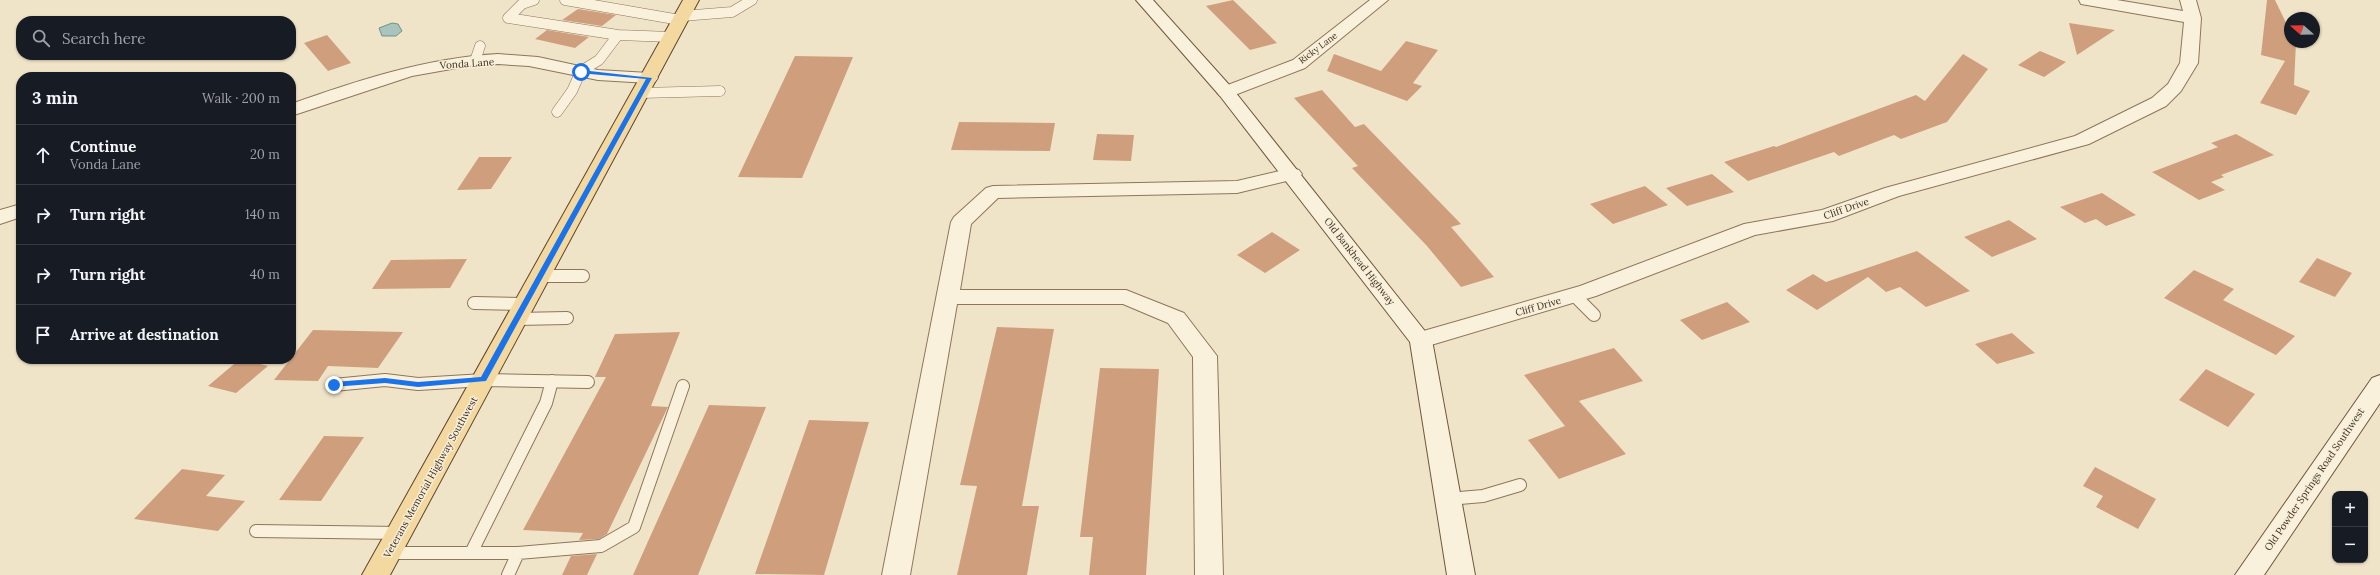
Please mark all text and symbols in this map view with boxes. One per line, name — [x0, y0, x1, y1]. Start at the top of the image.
north arrow — [2284, 12, 2320, 48]
search box — [16, 16, 296, 60]
icon: search — [30, 27, 52, 49]
text: Search here — [62, 29, 145, 48]
street label: Ricky Lane — [1296, 30, 1339, 66]
street label: Vonda Lane — [438, 55, 495, 72]
route start — [572, 63, 590, 81]
text: 3 min — [32, 87, 78, 109]
text: Walk · 200 m — [202, 90, 280, 107]
text: Continue — [70, 137, 136, 156]
icon: ahead — [32, 144, 54, 166]
text: 20 m — [250, 146, 280, 163]
text: Vonda Lane — [70, 156, 141, 173]
street label: Cliff Drive — [1822, 194, 1871, 222]
icon: right — [32, 204, 54, 226]
text: Turn right — [70, 205, 146, 224]
text: 140 m — [245, 206, 280, 223]
street label: Old Bankhead Highway — [1321, 215, 1398, 308]
icon: right — [32, 264, 54, 286]
text: Turn right — [70, 265, 146, 284]
text: 40 m — [250, 266, 280, 283]
street label: Cliff Drive — [1514, 294, 1563, 319]
icon: arrive — [32, 324, 54, 346]
text: Arrive at destination — [70, 325, 219, 344]
route end — [325, 376, 343, 394]
street label: Veterans Memorial Highway Southwest — [380, 394, 480, 561]
street label: Old Powder Springs Road Southwest — [2262, 405, 2367, 553]
map controls — [2332, 491, 2368, 563]
button: + — [2332, 491, 2368, 527]
button: − — [2332, 527, 2368, 563]

